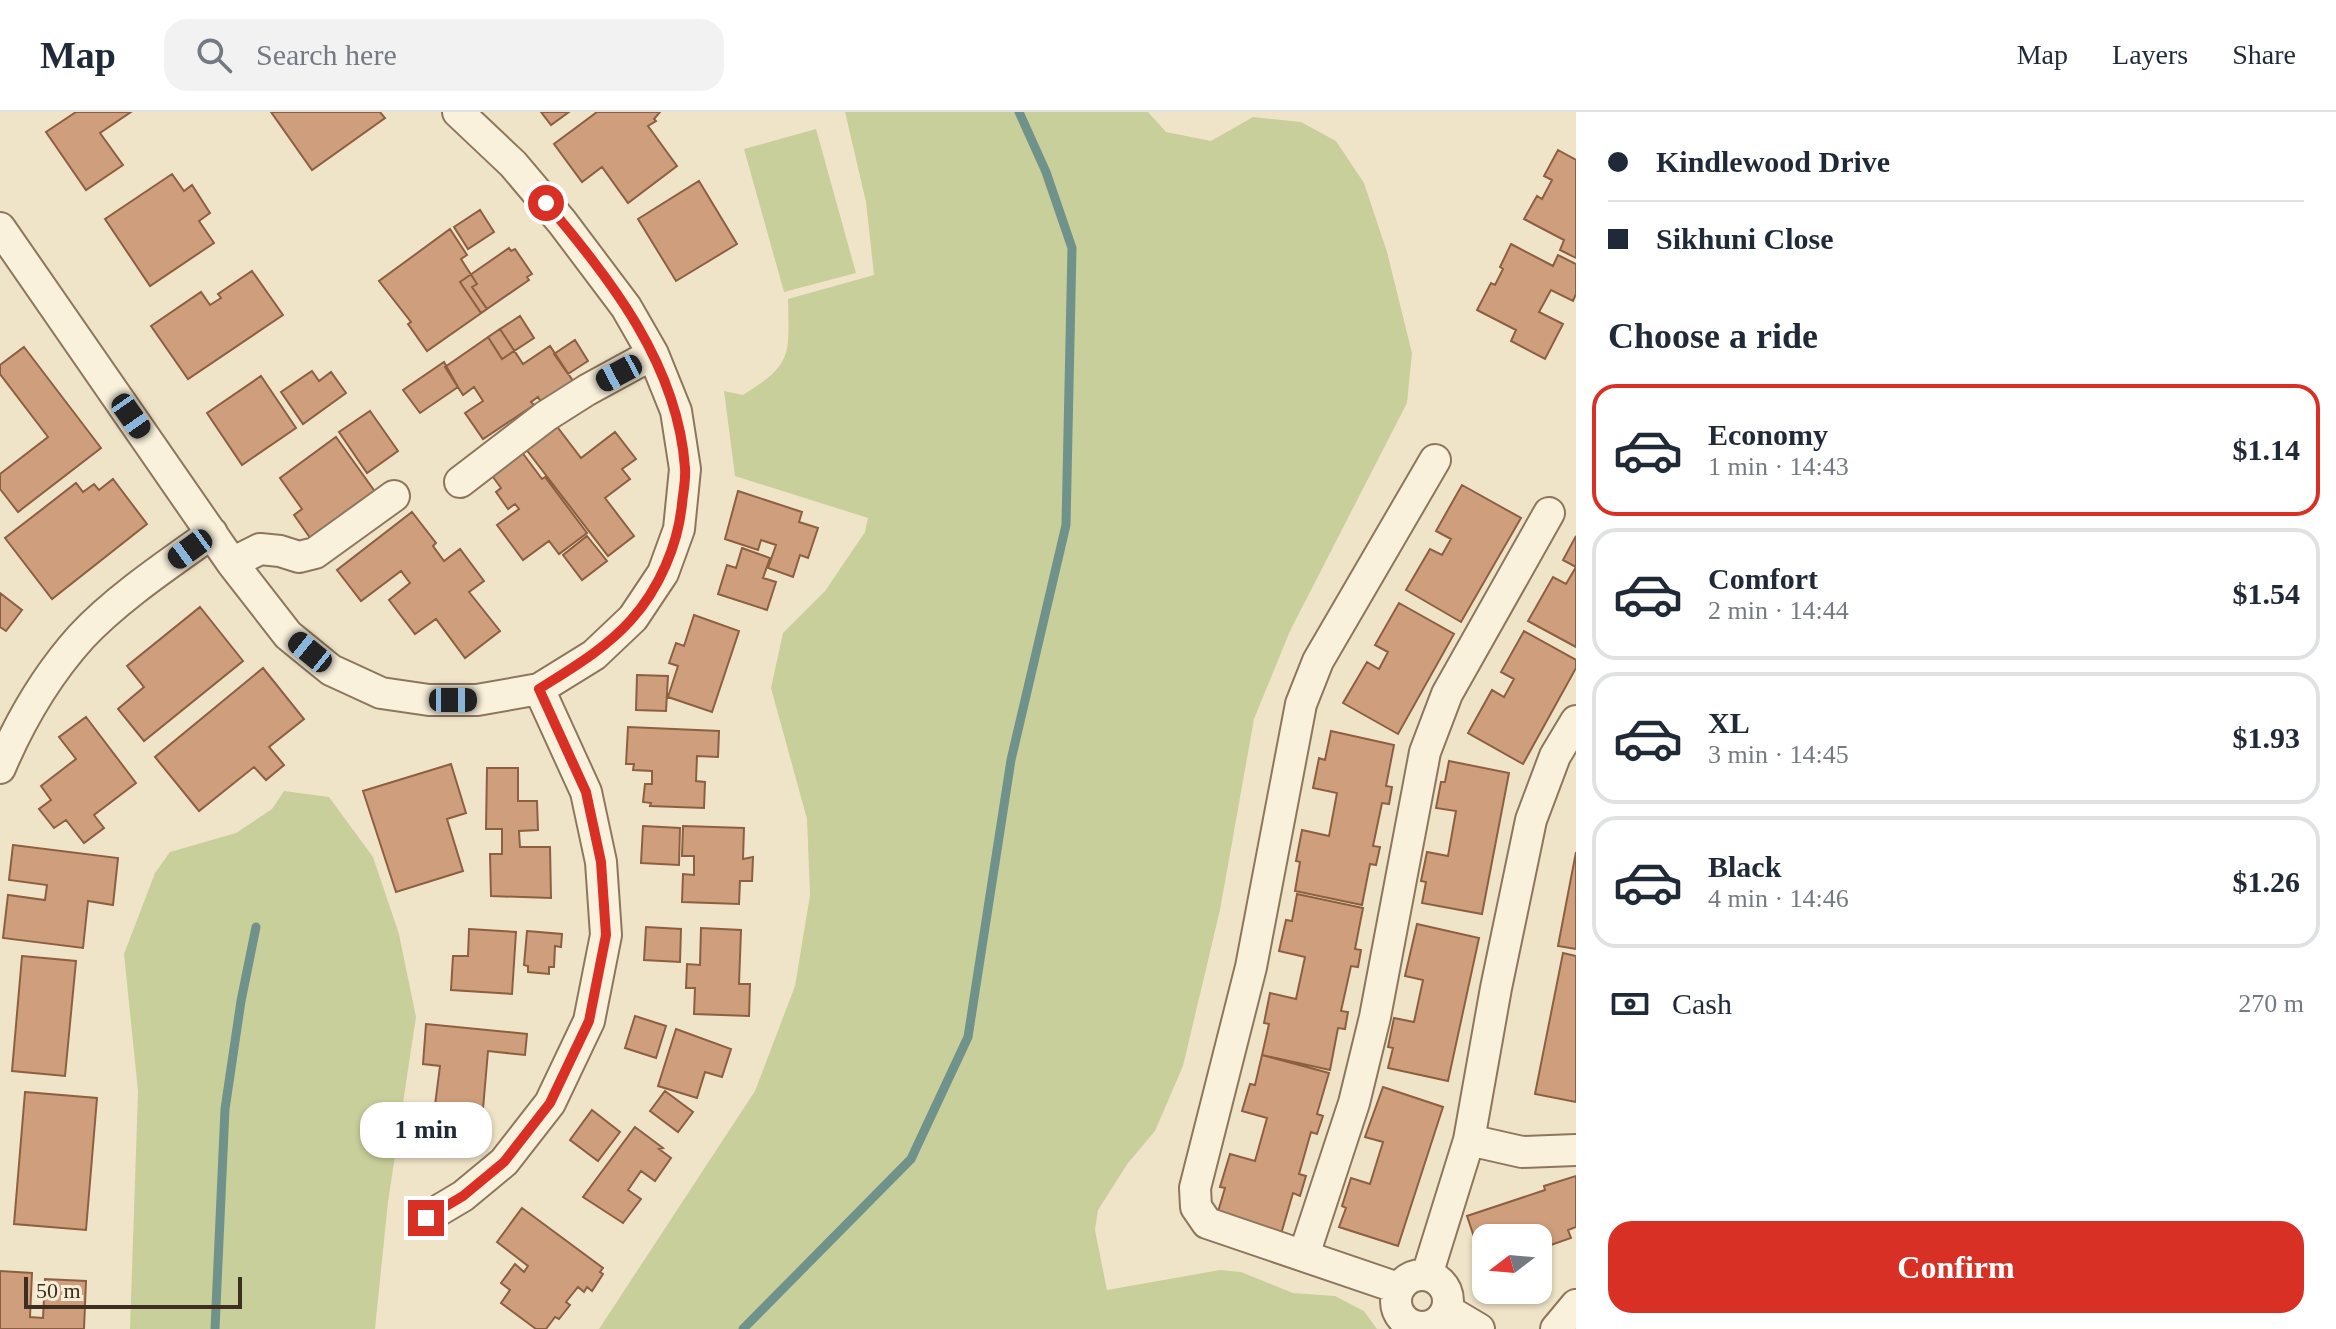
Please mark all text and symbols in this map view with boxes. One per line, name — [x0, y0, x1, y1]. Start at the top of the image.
search box — [164, 19, 724, 91]
icon: search — [192, 33, 236, 77]
text: Map — [40, 34, 116, 76]
text: Search here — [256, 38, 397, 71]
text: Map — [2017, 39, 2068, 70]
text: Layers — [2112, 39, 2188, 70]
text: Share — [2232, 39, 2296, 70]
text: Kindlewood Drive — [1656, 145, 1890, 178]
route start — [528, 185, 564, 221]
text: Sikhuni Close — [1656, 222, 1834, 255]
text: Choose a ride — [1608, 316, 1818, 356]
car — [592, 351, 646, 395]
car — [107, 389, 155, 443]
icon: car — [1612, 414, 1684, 486]
text: Economy — [1708, 418, 1828, 451]
text: $1.14 — [2233, 433, 2300, 466]
text: 1 min · 14:43 — [1708, 452, 1849, 481]
car — [164, 525, 216, 573]
icon: car — [1612, 558, 1684, 630]
text: Comfort — [1708, 562, 1818, 595]
text: $1.54 — [2233, 577, 2300, 610]
text: 2 min · 14:44 — [1708, 596, 1849, 625]
car — [284, 628, 336, 676]
car — [429, 688, 477, 712]
icon: car — [1612, 702, 1684, 774]
text: XL — [1708, 706, 1750, 739]
text: $1.93 — [2233, 721, 2300, 754]
text: 3 min · 14:45 — [1708, 740, 1849, 769]
icon: car — [1612, 846, 1684, 918]
text: Black — [1708, 850, 1781, 883]
text: $1.26 — [2233, 865, 2300, 898]
text: 4 min · 14:46 — [1708, 884, 1849, 913]
icon: cash — [1608, 982, 1652, 1026]
text: Cash — [1672, 987, 1732, 1020]
text: 270 m — [2238, 989, 2304, 1018]
callout: 1 min — [360, 1102, 492, 1158]
text: 1 min — [395, 1115, 457, 1144]
route end — [408, 1200, 444, 1236]
button: Confirm — [1608, 1221, 2304, 1313]
north arrow — [1472, 1224, 1552, 1304]
map controls — [1472, 1224, 1552, 1304]
scale bar — [24, 1273, 242, 1309]
text: 50 m — [36, 1278, 81, 1303]

